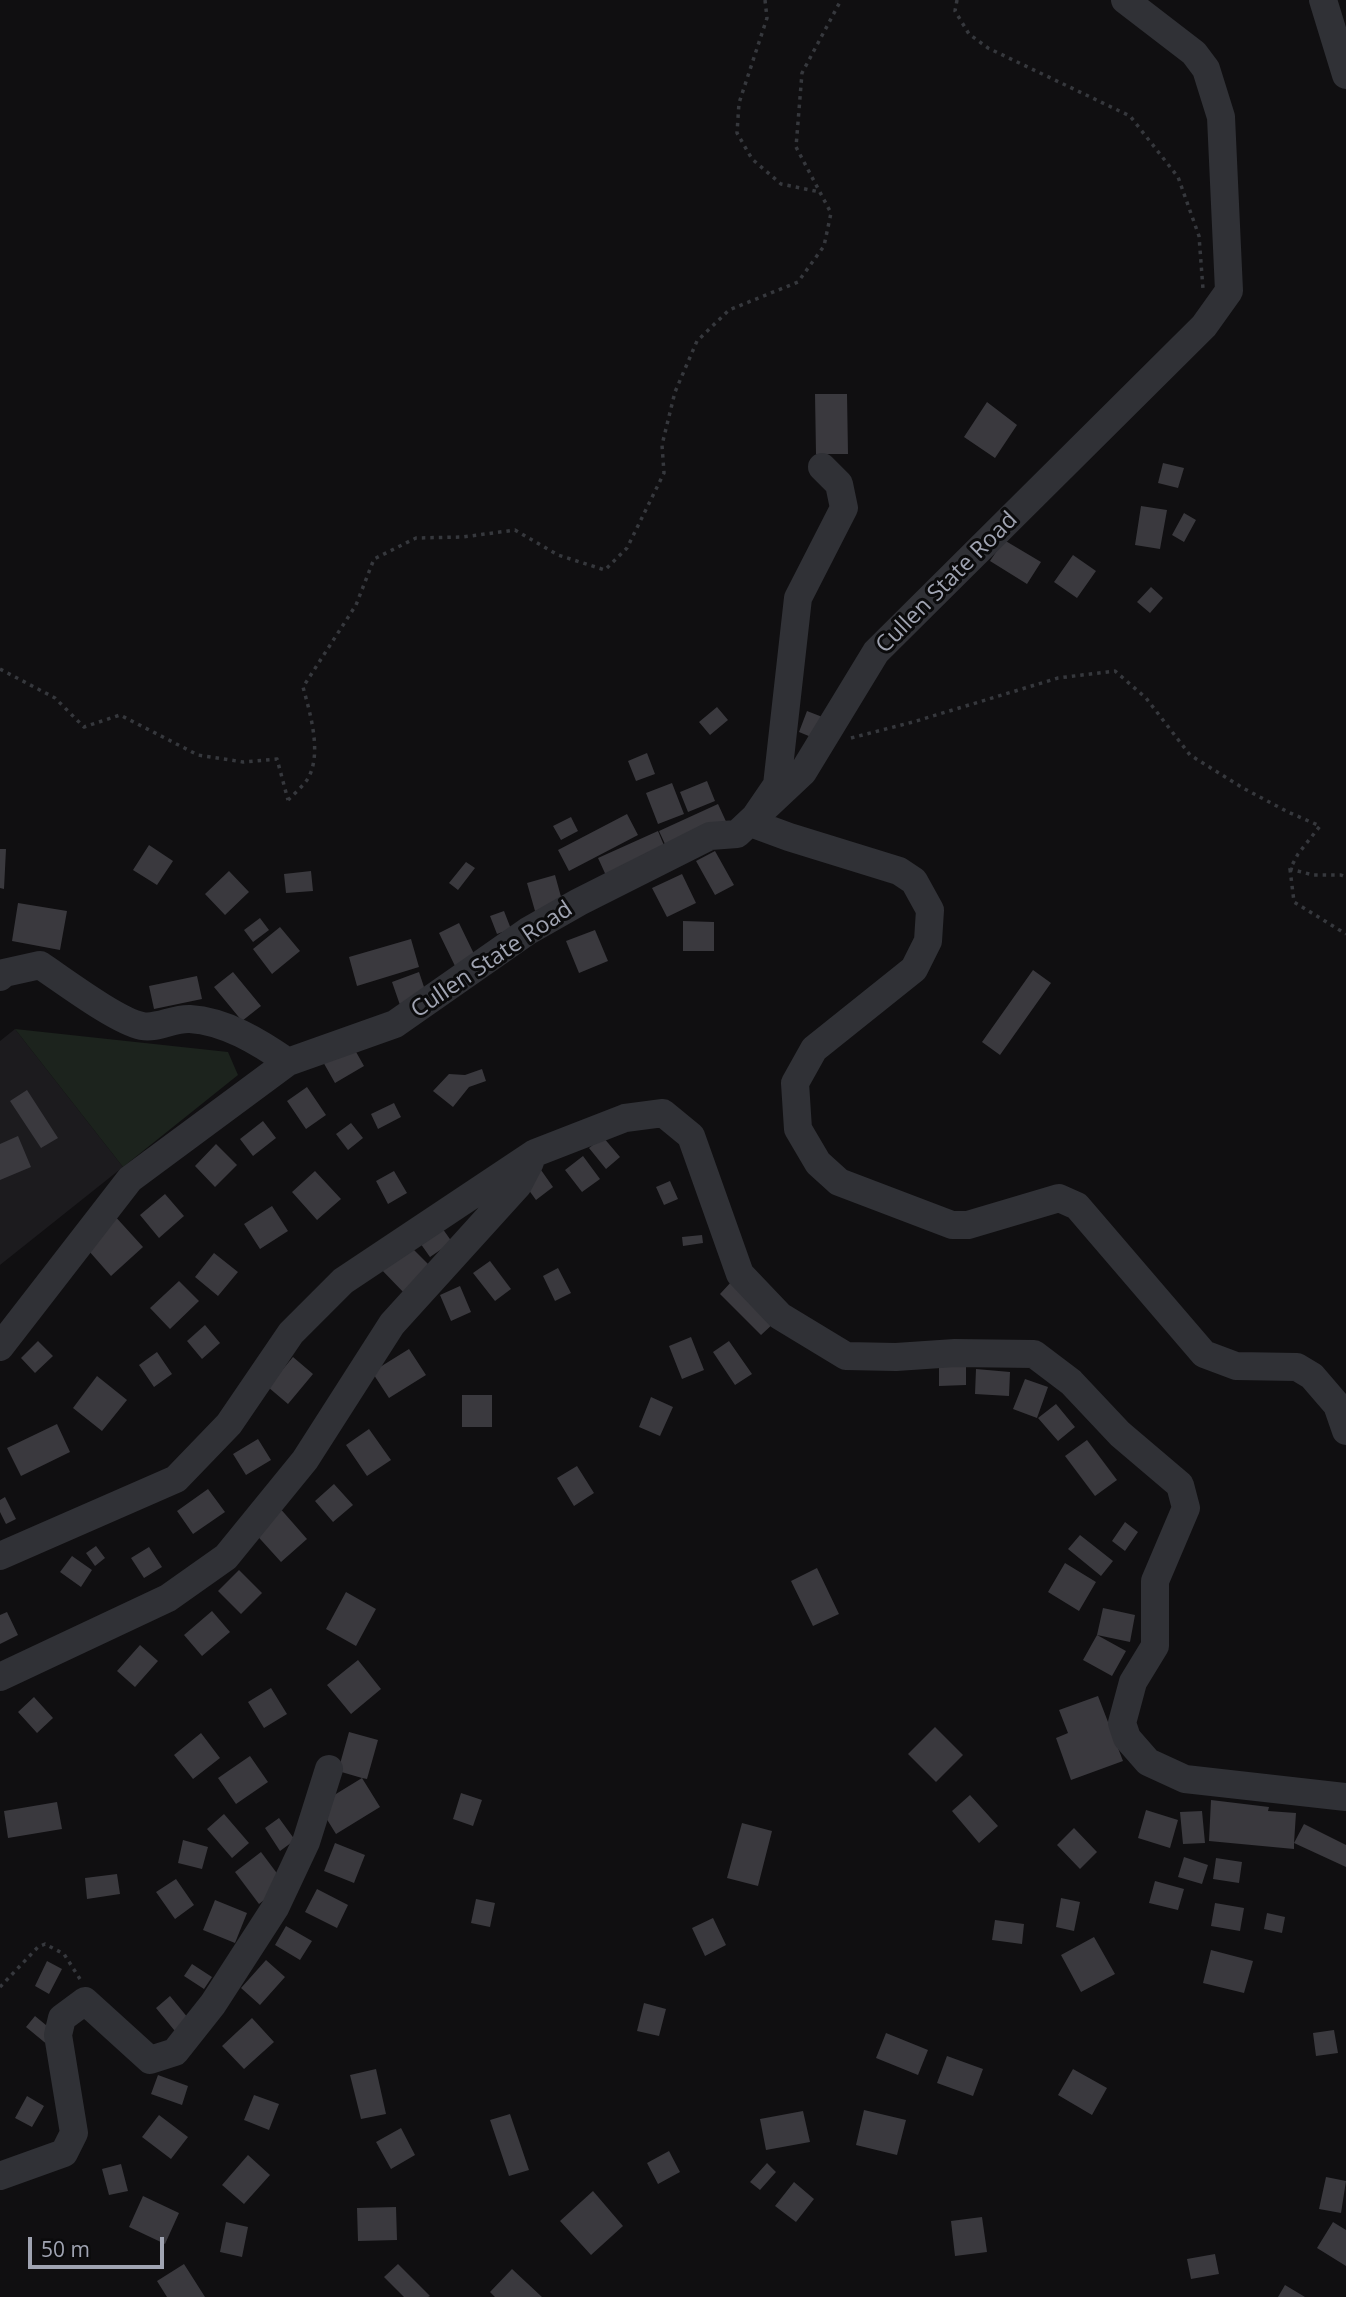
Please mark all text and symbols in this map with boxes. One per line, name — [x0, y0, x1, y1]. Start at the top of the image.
street label: Cullen State Road — [871, 507, 1023, 659]
street label: Cullen State Road — [406, 896, 578, 1024]
scale bar — [32, 2224, 168, 2268]
text: 50 m — [41, 2235, 90, 2263]

